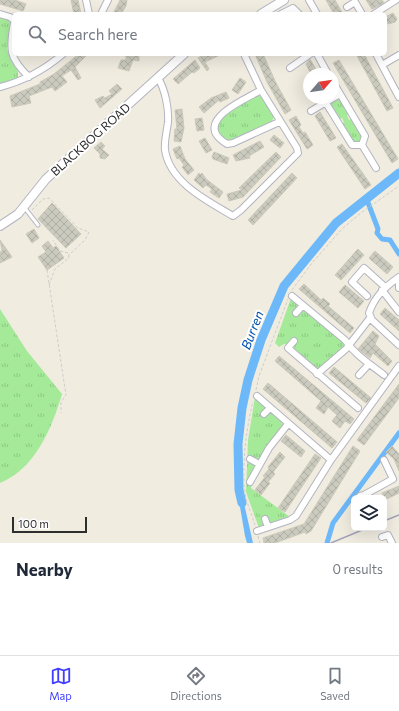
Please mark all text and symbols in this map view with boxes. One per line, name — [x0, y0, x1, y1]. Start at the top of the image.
search box — [12, 12, 387, 56]
icon: search — [26, 23, 48, 45]
text: Search here — [58, 25, 137, 43]
north arrow — [303, 68, 339, 104]
street label: BLACKBOG ROAD — [47, 100, 133, 178]
water label: Burren — [237, 308, 267, 352]
map controls — [351, 495, 387, 531]
button: layers — [351, 495, 387, 531]
scale bar — [12, 515, 87, 534]
text: 100 m — [18, 517, 49, 530]
text: Nearby — [16, 559, 73, 580]
text: 0 results — [332, 561, 383, 577]
tab: Map — [49, 665, 72, 702]
tab: Directions — [170, 665, 222, 702]
tab: Saved — [320, 665, 350, 702]

